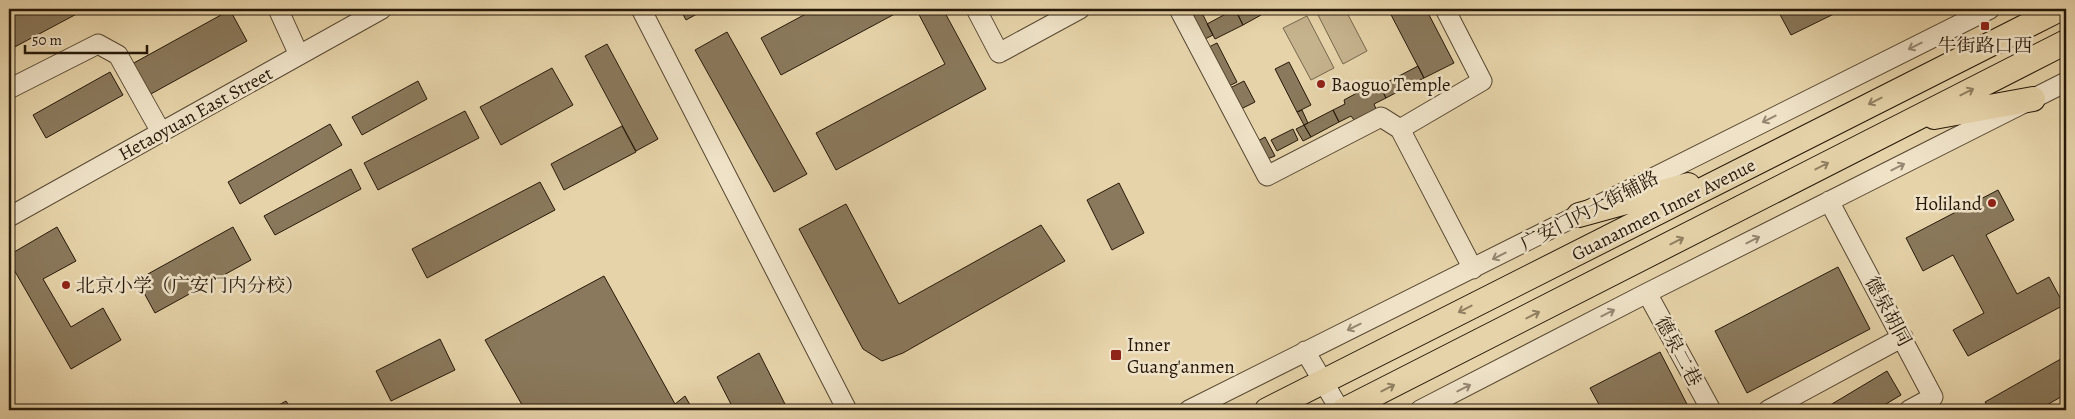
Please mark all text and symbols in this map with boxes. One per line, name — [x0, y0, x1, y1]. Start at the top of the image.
marker: 牛街路口西 — [1979, 20, 1991, 32]
scale bar — [25, 22, 148, 54]
text: 50 m — [32, 30, 62, 50]
place label: 牛街路口西 — [1937, 33, 2033, 59]
one-way arrow — [1908, 42, 1923, 51]
street label: Hetaoyuan East Street — [114, 61, 277, 167]
place label: Baoguo Temple — [1331, 72, 1450, 98]
marker: Baoguo Temple — [1315, 78, 1327, 90]
one-way arrow — [1959, 86, 1974, 96]
one-way arrow — [1868, 97, 1883, 107]
one-way arrow — [1762, 114, 1777, 124]
street label: Guananmen Inner Avenue — [1567, 152, 1760, 268]
one-way arrow — [1814, 161, 1829, 171]
one-way arrow — [1890, 162, 1905, 171]
street label: 广安门内大街辅路 — [1516, 165, 1663, 257]
place label: Holiland — [1914, 191, 1983, 217]
marker: Holiland — [1986, 197, 1998, 209]
one-way arrow — [1745, 234, 1760, 244]
one-way arrow — [1670, 236, 1685, 246]
one-way arrow — [1492, 251, 1507, 261]
street label: 德泉胡同 — [1859, 272, 1917, 351]
place label: 北京小学（广安门内分校） — [76, 273, 304, 299]
marker: 北京小学（广安门内分校） — [60, 279, 72, 291]
one-way arrow — [1458, 305, 1473, 314]
one-way arrow — [1600, 308, 1615, 317]
one-way arrow — [1525, 310, 1540, 320]
street label: 德泉二巷 — [1649, 312, 1707, 391]
one-way arrow — [1346, 322, 1361, 332]
place label: Inner Guang'anmen — [1127, 332, 1235, 380]
marker: Inner Guang'anmen — [1109, 348, 1123, 362]
one-way arrow — [1380, 383, 1395, 392]
one-way arrow — [1456, 383, 1471, 393]

